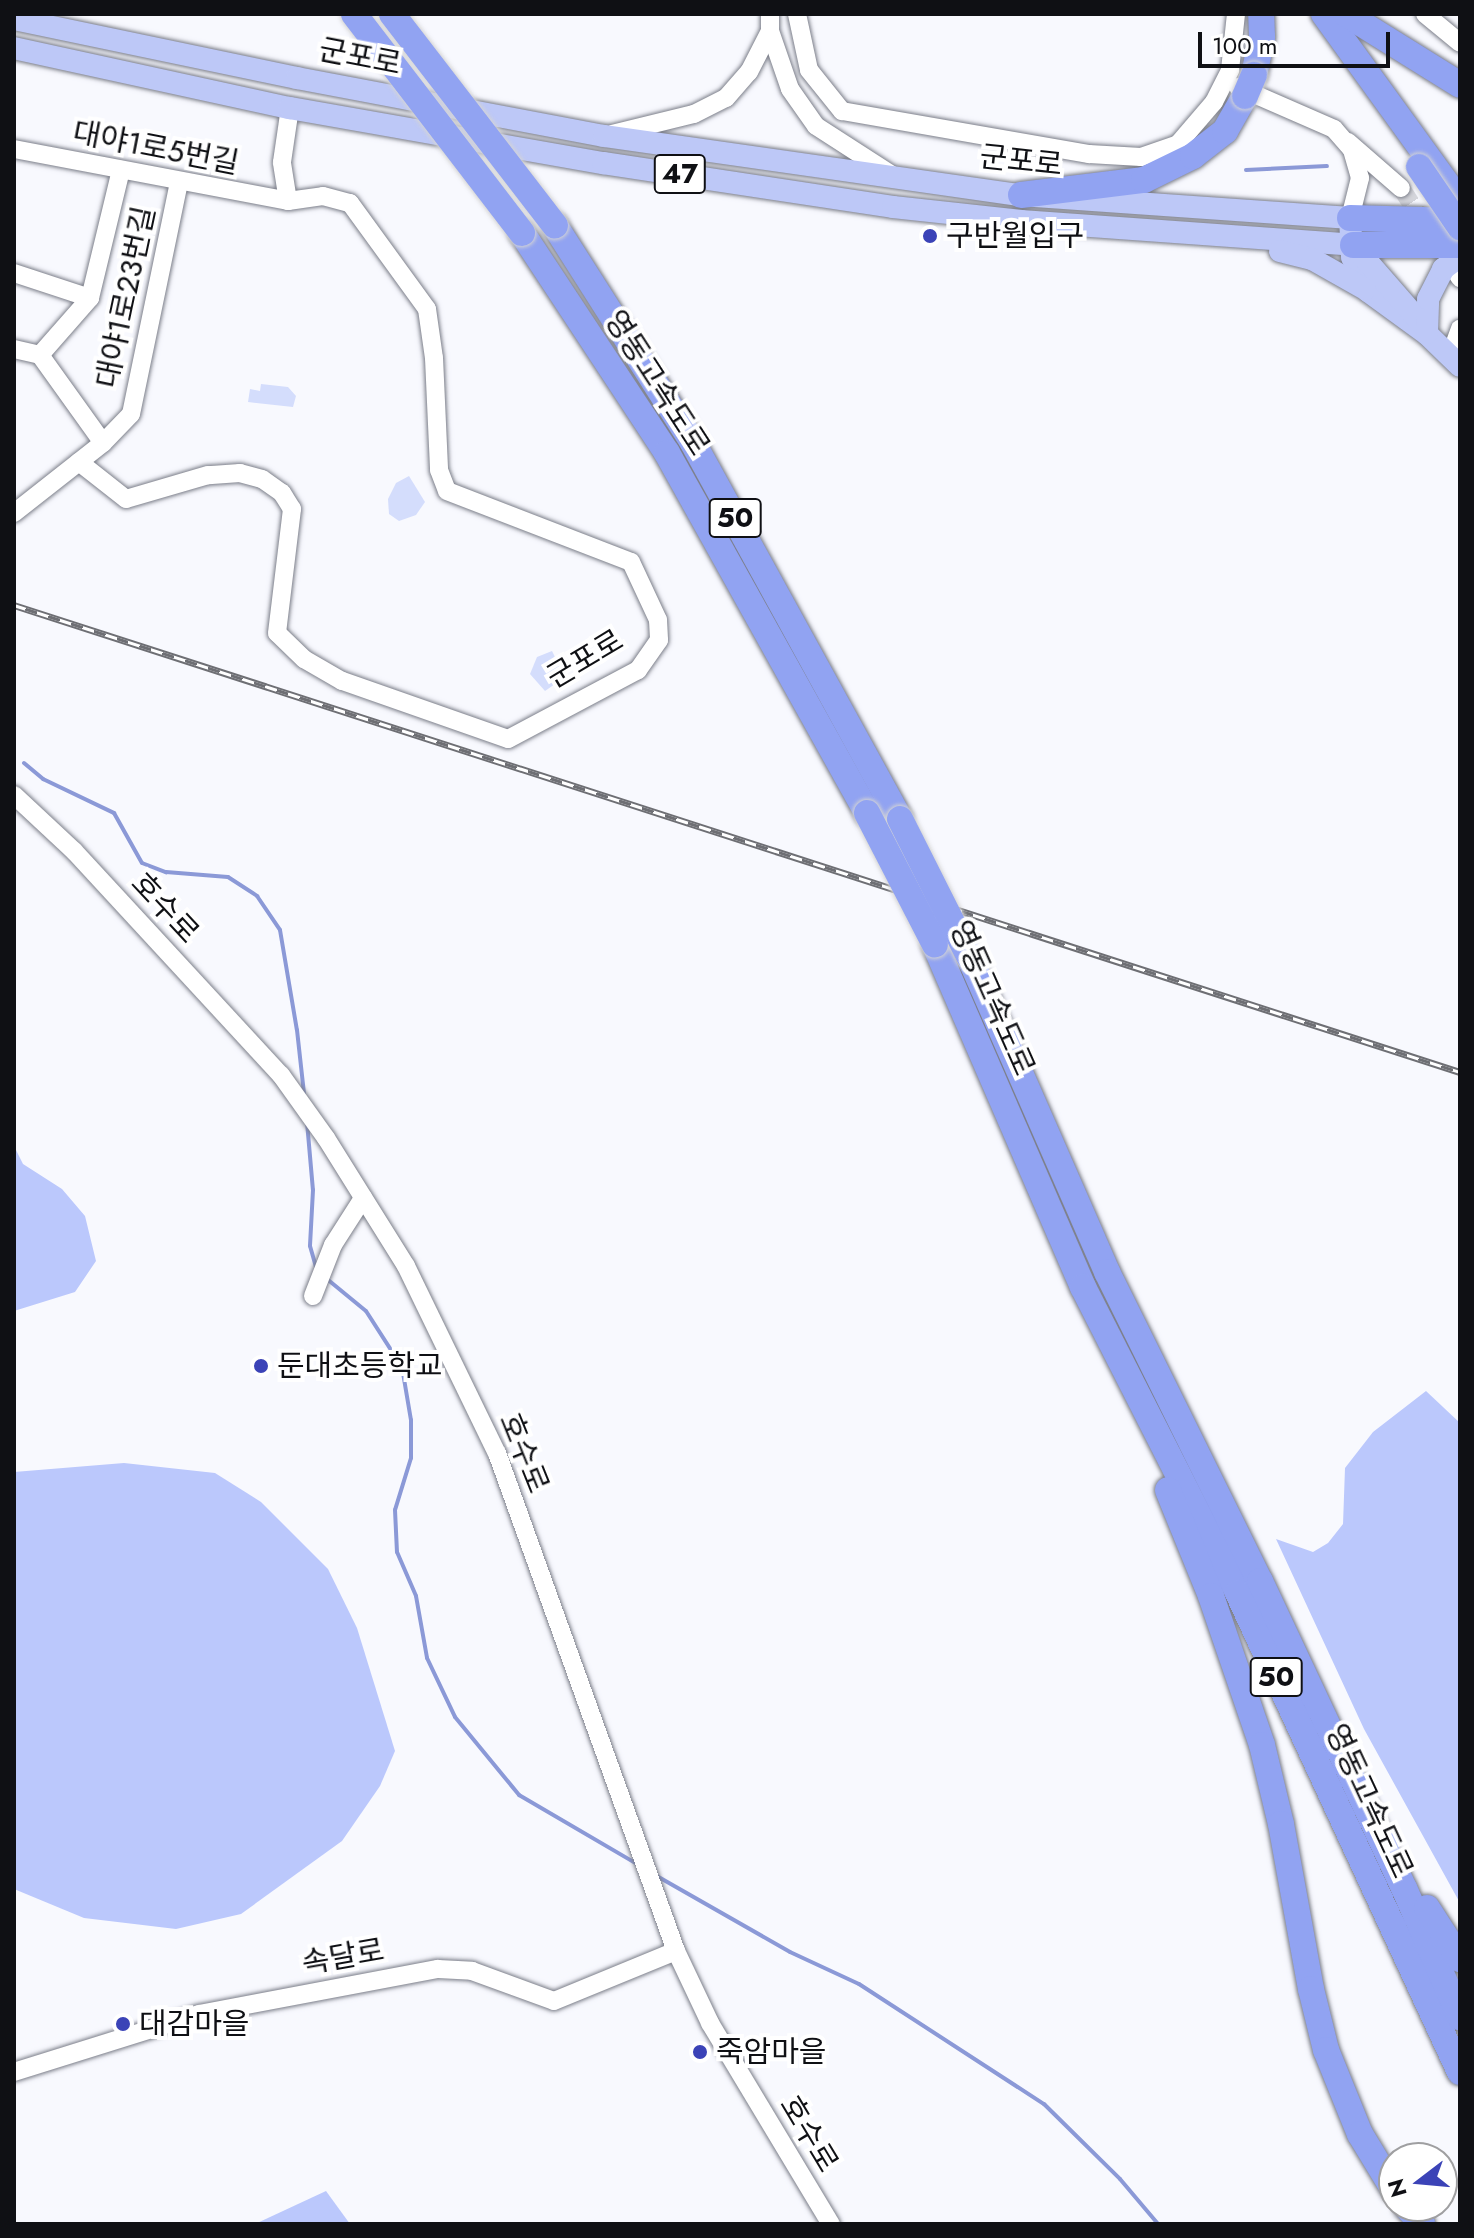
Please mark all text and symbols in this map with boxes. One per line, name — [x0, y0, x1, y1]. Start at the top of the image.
scale bar — [1202, 16, 1394, 66]
text: 100 m — [1212, 28, 1278, 63]
street label: 군포로 — [316, 31, 404, 83]
street label: 대야1로5번길 — [70, 114, 242, 182]
street label: 군포로 — [978, 139, 1064, 183]
road number: 47 — [652, 150, 708, 198]
street label: 대야1로23번길 — [89, 203, 163, 391]
place label: 구반월입구 — [946, 218, 1084, 254]
marker: 구반월입구 — [921, 227, 939, 245]
street label: 영동고속도로 — [597, 304, 717, 462]
road number: 50 — [707, 494, 763, 542]
street label: 군포로 — [540, 622, 630, 696]
street label: 호수로 — [124, 865, 206, 951]
street label: 영동고속도로 — [942, 915, 1042, 1081]
place label: 둔대초등학교 — [277, 1348, 443, 1384]
marker: 둔대초등학교 — [252, 1357, 270, 1375]
street label: 호수로 — [492, 1408, 556, 1498]
road number: 50 — [1248, 1653, 1304, 1701]
street label: 영동고속도로 — [1318, 1718, 1420, 1884]
street label: 속달로 — [299, 1932, 387, 1982]
place label: 대감마을 — [139, 2006, 249, 2042]
marker: 대감마을 — [114, 2015, 132, 2033]
place label: 죽암마을 — [716, 2034, 826, 2070]
marker: 죽암마을 — [691, 2043, 709, 2061]
street label: 호수로 — [772, 2089, 846, 2179]
north arrow — [1378, 2142, 1458, 2222]
text: N — [1379, 2175, 1415, 2201]

